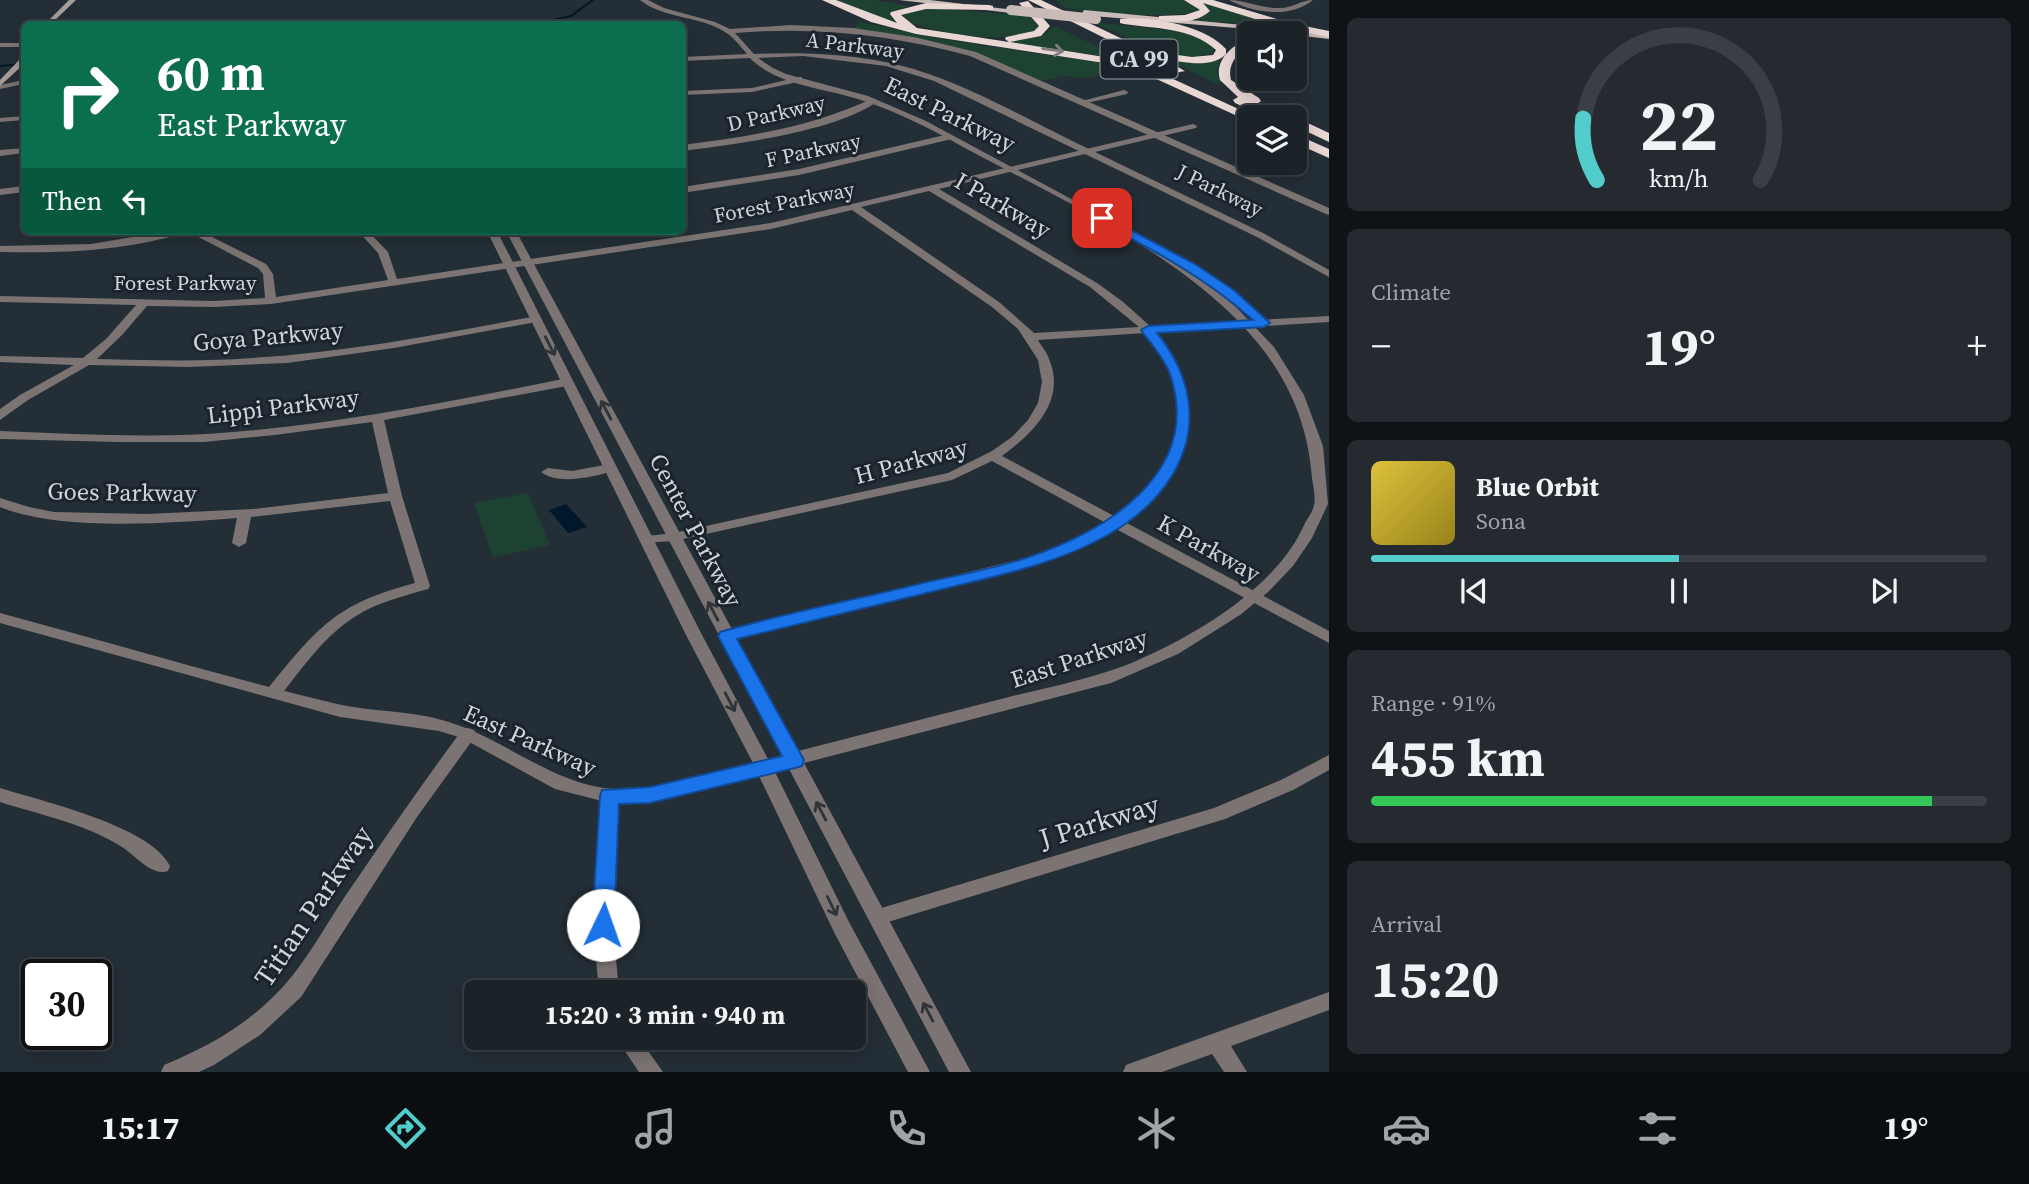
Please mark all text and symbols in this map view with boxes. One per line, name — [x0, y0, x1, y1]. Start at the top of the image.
map controls — [1237, 21, 1307, 175]
button: sound — [1237, 21, 1307, 91]
street label: A Parkway — [804, 25, 906, 65]
text: 60 m — [157, 39, 265, 106]
road number: CA 99 — [1100, 40, 1178, 78]
one-way arrow — [1041, 44, 1064, 57]
icon: right — [42, 49, 133, 140]
street label: East Parkway — [879, 68, 1022, 160]
text: 22 — [1640, 76, 1718, 175]
street label: D Parkway — [724, 88, 828, 138]
text: East Parkway — [157, 103, 346, 147]
button: layers — [1237, 105, 1307, 175]
street label: F Parkway — [762, 126, 864, 174]
street label: J Parkway — [1171, 156, 1268, 223]
text: km/h — [1649, 161, 1709, 195]
street label: I Parkway — [949, 164, 1058, 246]
street label: Forest Parkway — [711, 174, 857, 230]
icon: left — [116, 182, 154, 220]
text: Then — [42, 183, 102, 219]
pin — [1072, 188, 1132, 248]
icon: arrive — [1083, 199, 1121, 237]
street label: Forest Parkway — [113, 268, 257, 297]
text: Climate — [1371, 276, 1451, 308]
text: 19° — [1642, 311, 1716, 382]
street label: Goya Parkway — [192, 313, 345, 359]
text: − — [1371, 320, 1391, 372]
text: + — [1967, 320, 1987, 372]
one-way arrow — [543, 335, 557, 356]
street label: Lippi Parkway — [205, 380, 362, 432]
one-way arrow — [599, 400, 612, 421]
street label: H Parkway — [851, 430, 972, 492]
street label: Center Parkway — [642, 448, 751, 613]
text: Blue Orbit — [1476, 469, 1599, 505]
street label: Goes Parkway — [47, 474, 198, 510]
text: Sona — [1476, 505, 1526, 537]
street label: K Parkway — [1152, 506, 1267, 590]
icon: previous — [1455, 572, 1493, 610]
icon: pause — [1660, 572, 1698, 610]
icon: next — [1865, 572, 1903, 610]
one-way arrow — [706, 601, 720, 621]
street label: East Parkway — [1006, 620, 1152, 696]
text: Range · 91% — [1371, 687, 1496, 719]
one-way arrow — [724, 691, 737, 712]
street label: East Parkway — [458, 696, 602, 784]
text: 455 km — [1371, 722, 1545, 793]
street label: J Parkway — [1033, 785, 1164, 858]
one-way arrow — [814, 801, 828, 822]
street label: Titian Parkway — [245, 817, 381, 994]
position arrow — [566, 888, 640, 962]
one-way arrow — [826, 895, 839, 916]
text: Arrival — [1371, 908, 1442, 940]
text: 15:20 — [1371, 943, 1499, 1014]
speed limit sign: 30 — [21, 959, 112, 1050]
text: 15:20 · 3 min · 940 m — [545, 997, 785, 1033]
one-way arrow — [920, 1002, 934, 1023]
icon: directions — [381, 1104, 430, 1153]
icon: music — [631, 1104, 680, 1153]
icon: phone — [882, 1104, 931, 1153]
icon: climate — [1132, 1104, 1181, 1153]
icon: car — [1382, 1104, 1431, 1153]
icon: filters — [1633, 1104, 1682, 1153]
text: 15:17 — [101, 1106, 180, 1150]
text: 19° — [1883, 1106, 1928, 1150]

